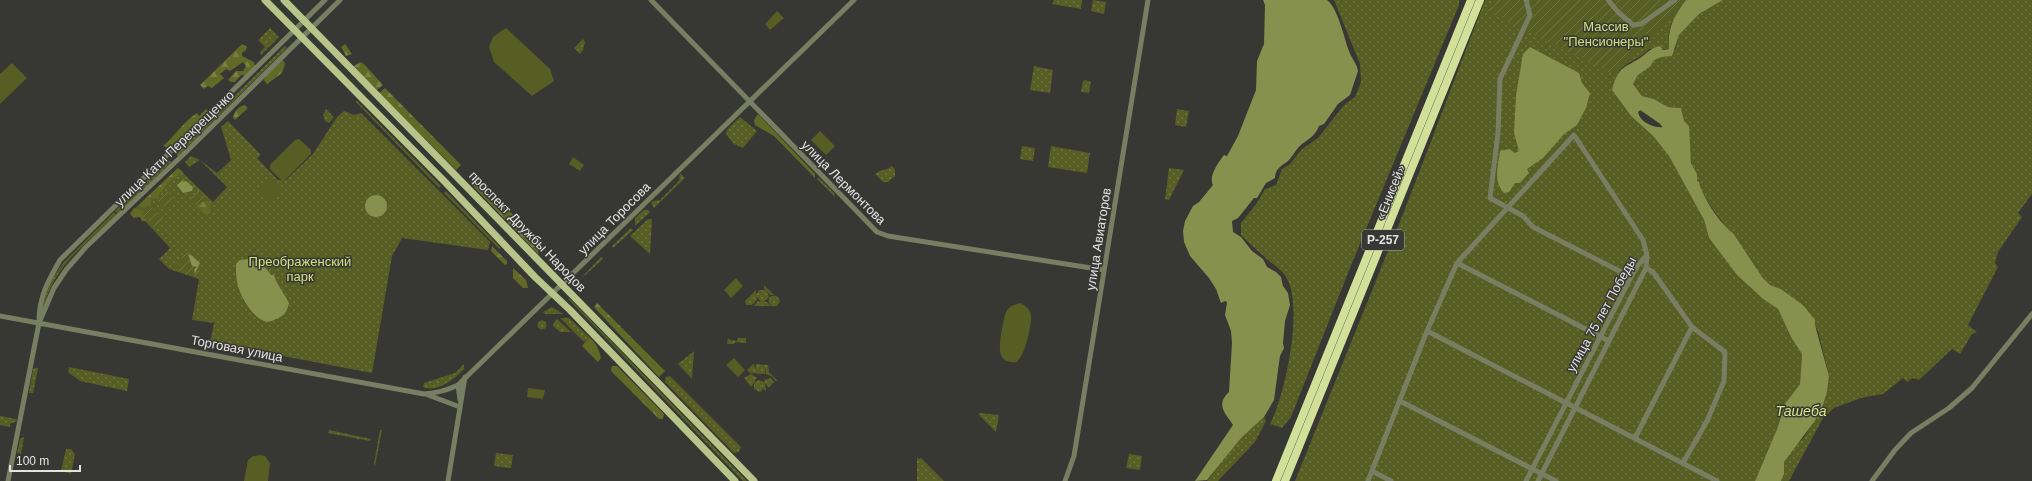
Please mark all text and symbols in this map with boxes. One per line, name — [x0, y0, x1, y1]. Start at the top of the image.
park label: Массив "Пенсионеры" — [1564, 19, 1649, 49]
street label: улица Кати Перекрещенко — [112, 87, 237, 209]
street label: улица Лермонтова — [798, 137, 889, 228]
street label: «Енисей» — [1373, 162, 1408, 222]
street label: проспект Дружбы Народов — [466, 168, 589, 295]
street label: улица Торосова — [575, 179, 654, 258]
street label: улица Авиаторов — [1083, 187, 1114, 291]
road number: Р-257 — [1362, 230, 1404, 250]
park label: Преображенский парк — [249, 254, 351, 284]
street label: улица 75 лет Победы — [1564, 254, 1639, 374]
street label: Торговая улица — [190, 332, 285, 365]
water label: Ташеба — [1775, 403, 1827, 419]
scale bar — [10, 447, 80, 473]
text: 100 m — [16, 454, 49, 468]

